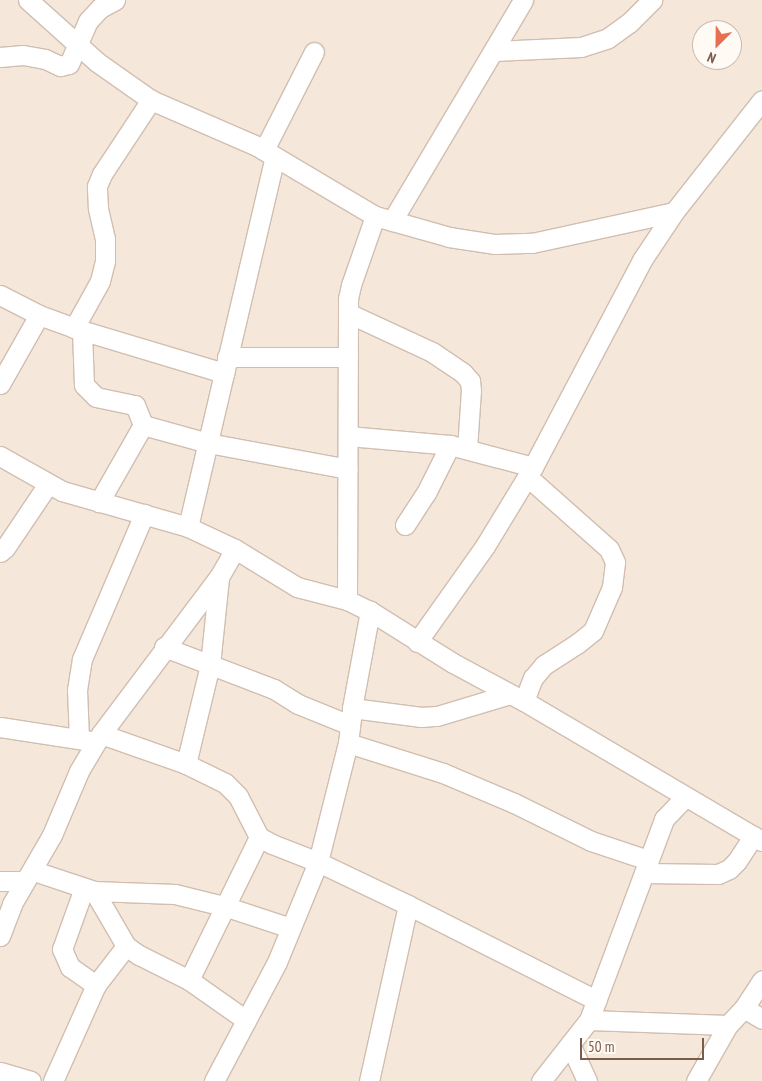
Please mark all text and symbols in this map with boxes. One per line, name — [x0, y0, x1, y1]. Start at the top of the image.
north arrow — [692, 20, 742, 70]
text: N — [705, 48, 719, 68]
scale bar — [582, 1028, 706, 1060]
text: 50 m — [588, 1037, 614, 1056]

